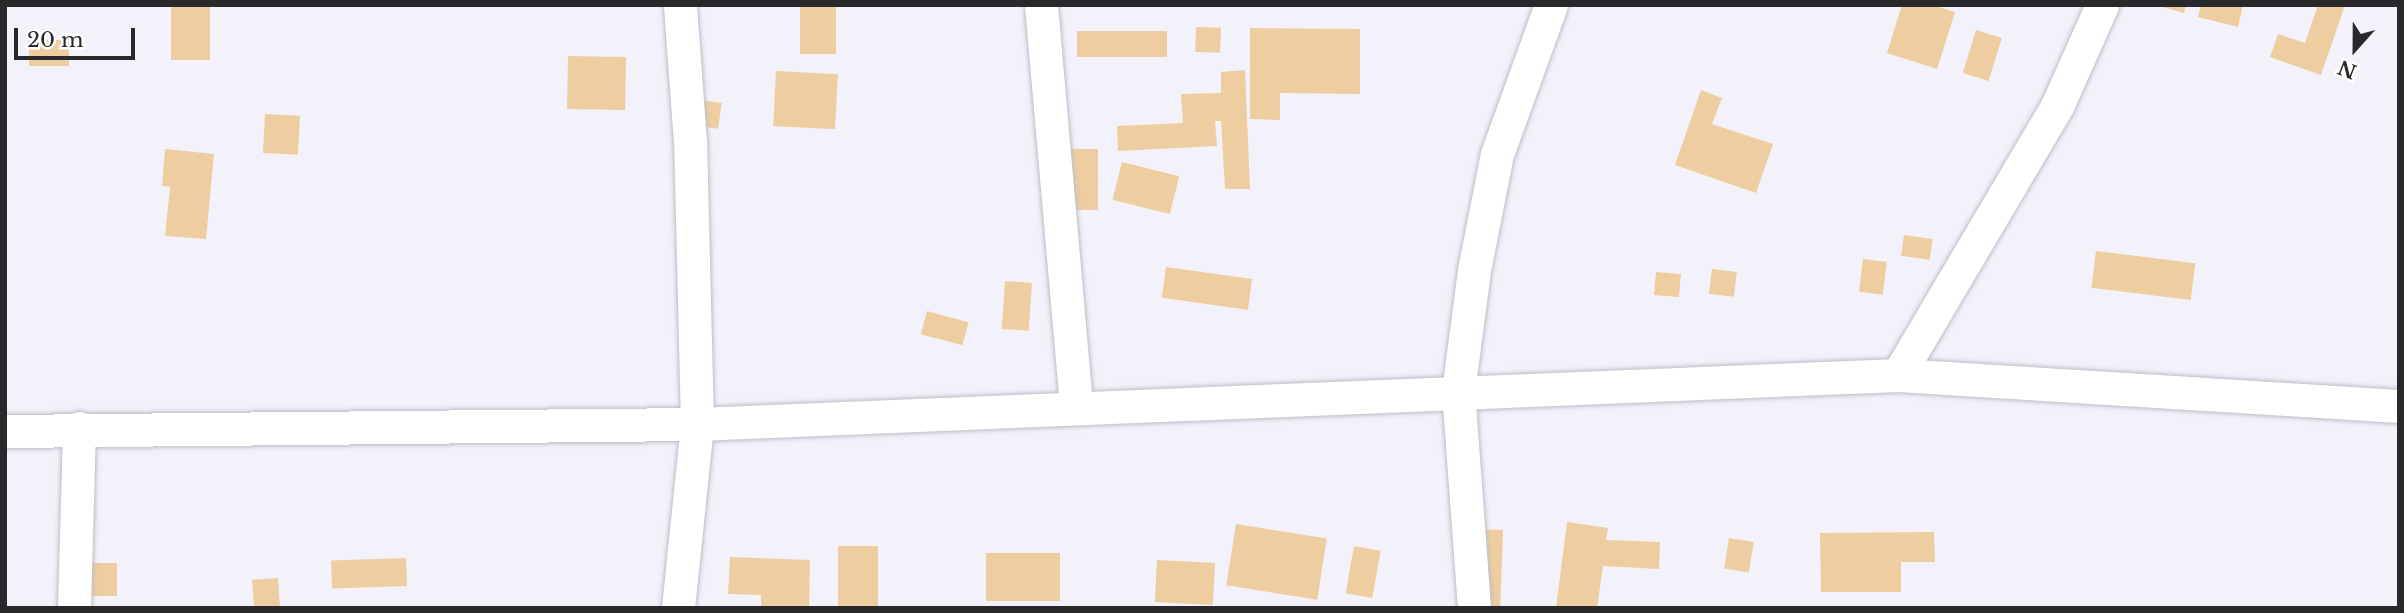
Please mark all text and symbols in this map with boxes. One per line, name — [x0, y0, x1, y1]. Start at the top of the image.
scale bar — [18, 14, 138, 58]
north arrow — [2320, 14, 2390, 84]
text: 20 m — [27, 27, 84, 53]
text: N — [2335, 55, 2360, 83]

